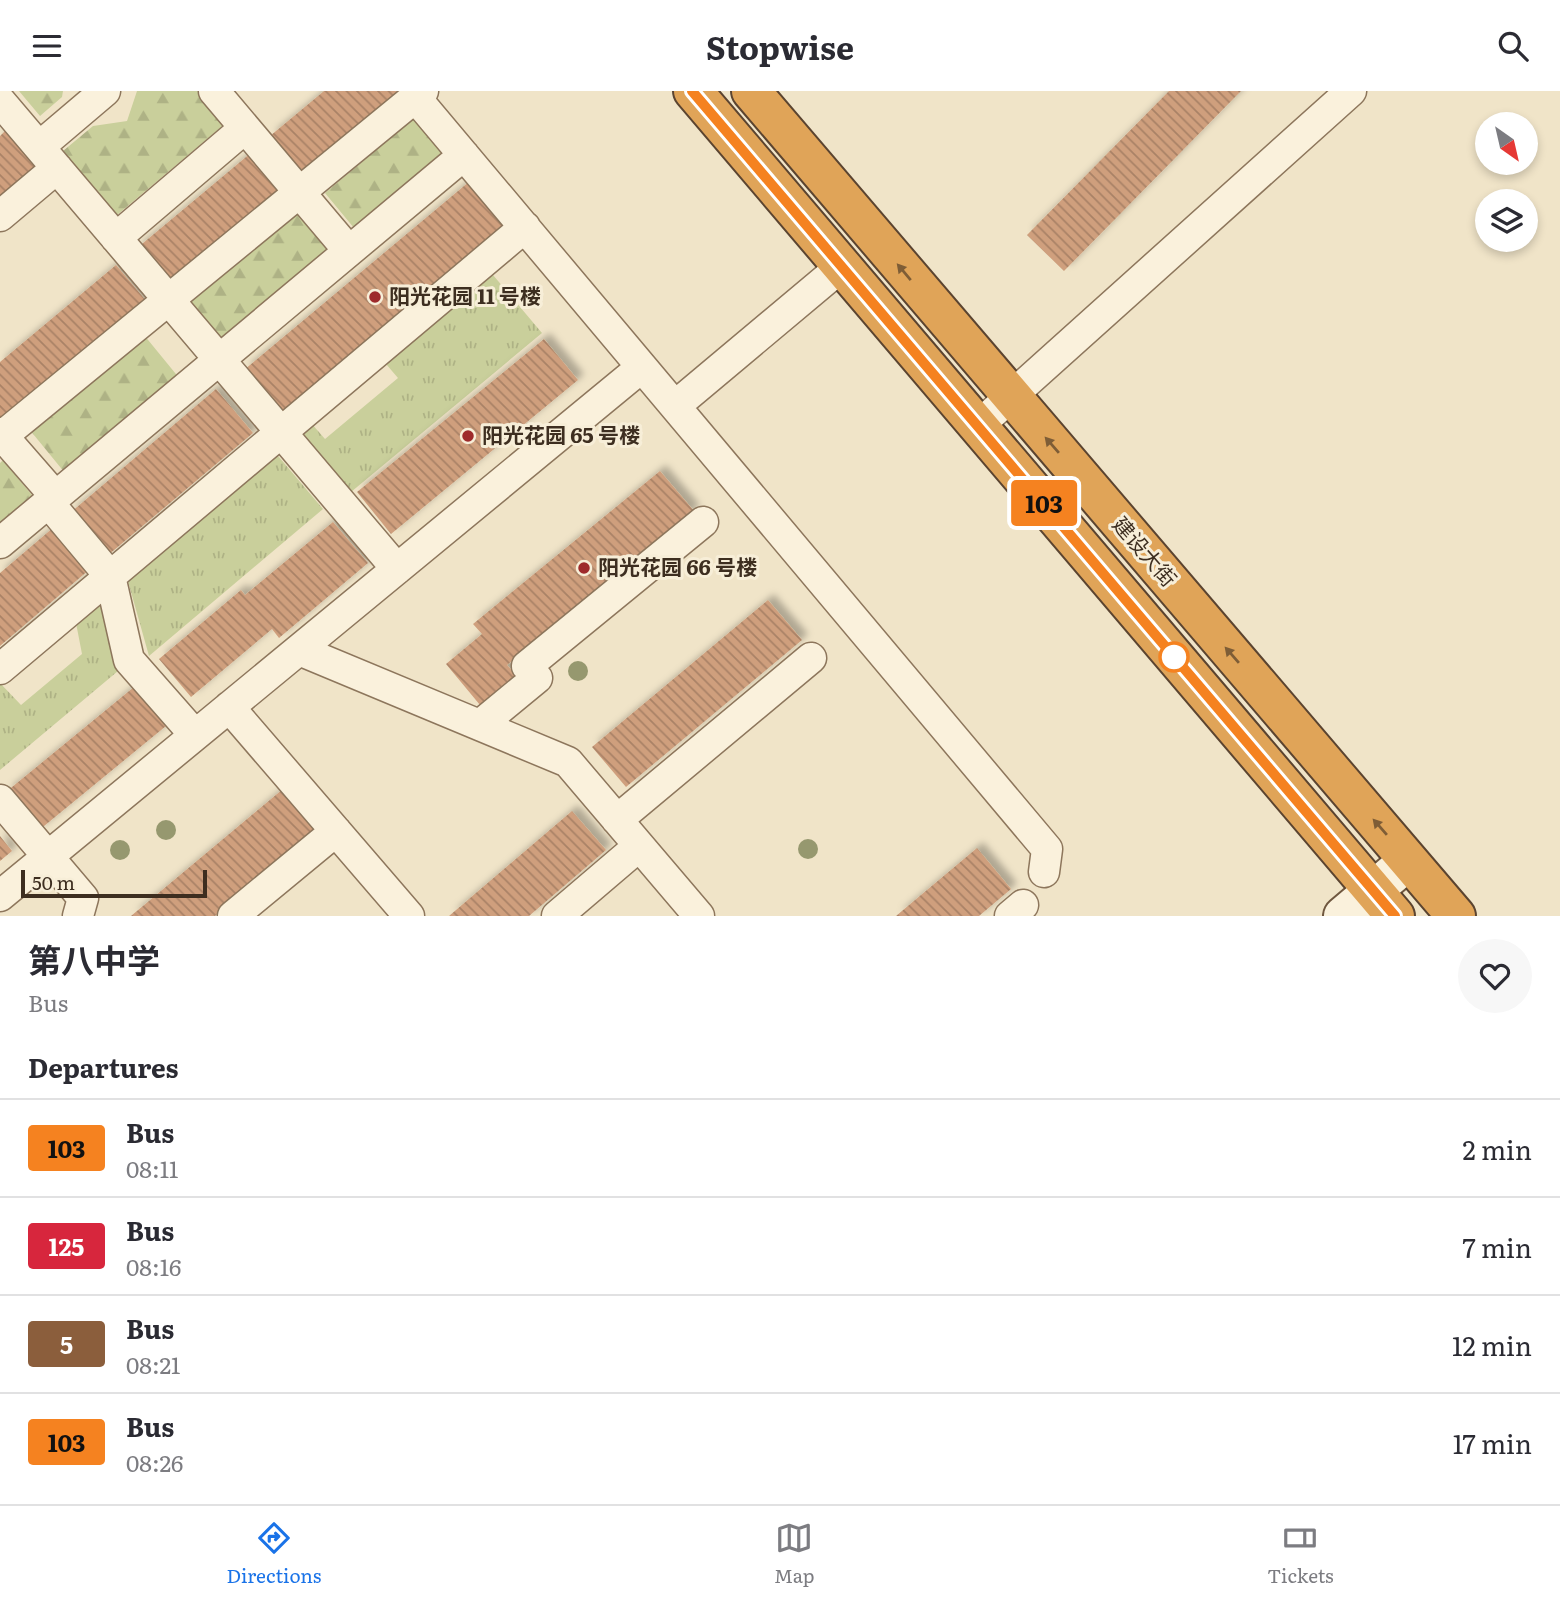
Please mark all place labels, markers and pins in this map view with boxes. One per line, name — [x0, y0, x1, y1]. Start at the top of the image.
place label: 阳光花园 11 号楼 — [389, 279, 541, 310]
marker: 阳光花园 11 号楼 — [367, 289, 383, 305]
place label: 阳光花园 65 号楼 — [482, 418, 640, 449]
marker: 阳光花园 65 号楼 — [460, 428, 476, 444]
place label: 阳光花园 66 号楼 — [598, 550, 757, 581]
marker: 阳光花园 66 号楼 — [576, 560, 592, 576]
unlabelled marker — [1159, 642, 1189, 672]

